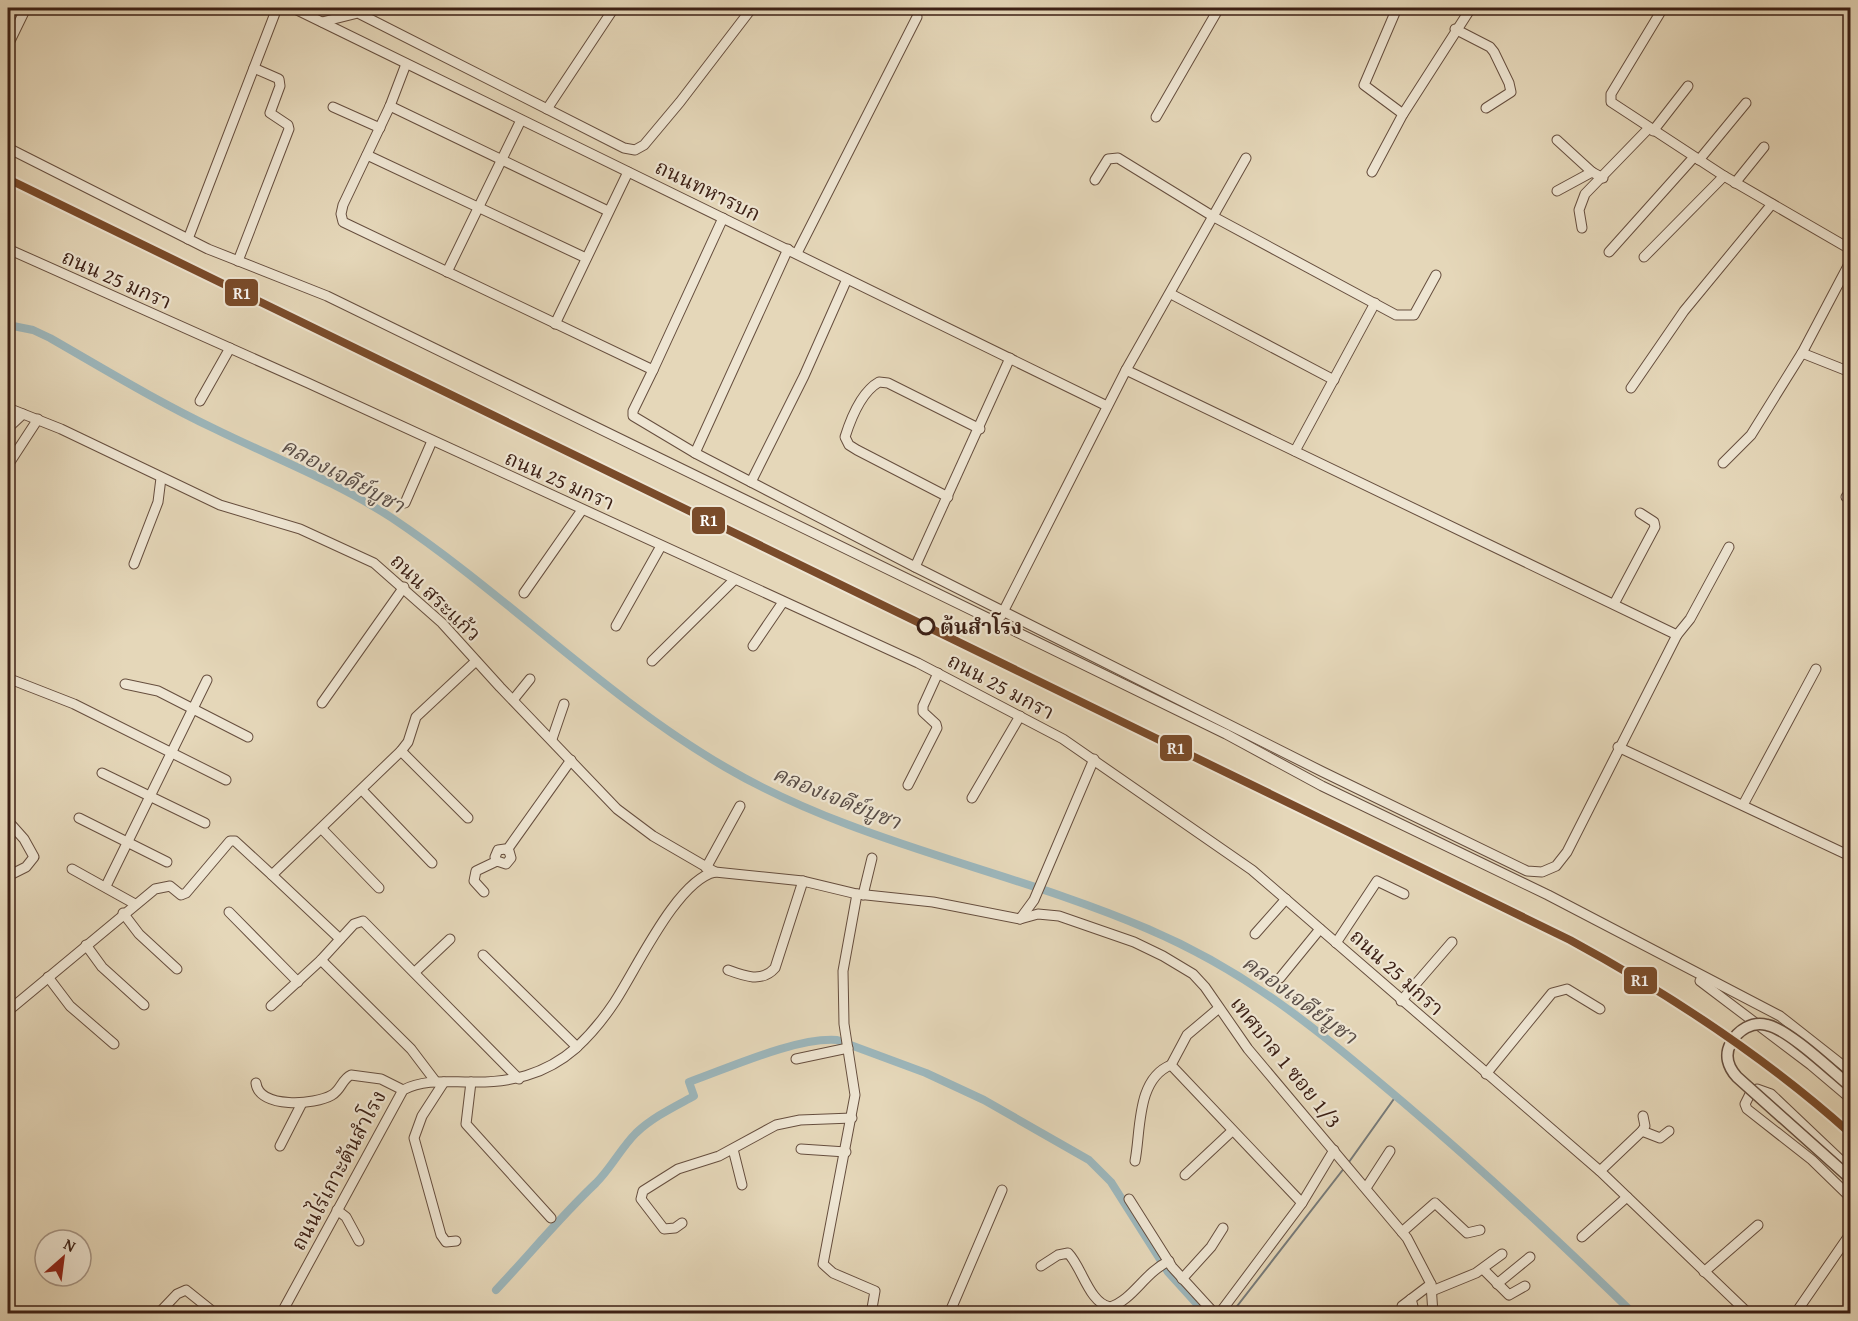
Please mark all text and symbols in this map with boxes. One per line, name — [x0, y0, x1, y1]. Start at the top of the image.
street label: ถนนทหารบก — [650, 151, 766, 229]
street label: ถนน 25 มกรา — [57, 241, 177, 317]
line badge: R1 — [224, 278, 259, 307]
text: R1 — [233, 281, 251, 305]
water label: คลองเจดีย์บูชา — [276, 429, 411, 521]
street label: ถนน 25 มกรา — [500, 442, 620, 518]
line badge: R1 — [691, 506, 726, 535]
text: R1 — [700, 508, 718, 532]
street label: ถนน สระแก้ว — [384, 546, 488, 648]
place label: ต้นสำโรง — [940, 611, 1022, 642]
marker: ต้นสำโรง — [917, 617, 935, 635]
street label: ถนน 25 มกรา — [942, 645, 1060, 727]
line badge: R1 — [1159, 734, 1193, 762]
text: R1 — [1167, 736, 1185, 760]
water label: คลองเจดีย์บูชา — [768, 757, 907, 838]
street label: ถนน 25 มกรา — [1343, 921, 1451, 1023]
water label: คลองเจดีย์บูชา — [1236, 946, 1365, 1052]
line badge: R1 — [1623, 966, 1658, 995]
text: R1 — [1631, 968, 1649, 992]
street label: เทศบาล 1 ซอย 1/3 — [1223, 989, 1349, 1135]
street label: ถนนไร่เกาะต้นสำโรง — [283, 1084, 393, 1256]
north arrow — [33, 1228, 93, 1288]
text: N — [60, 1232, 81, 1258]

